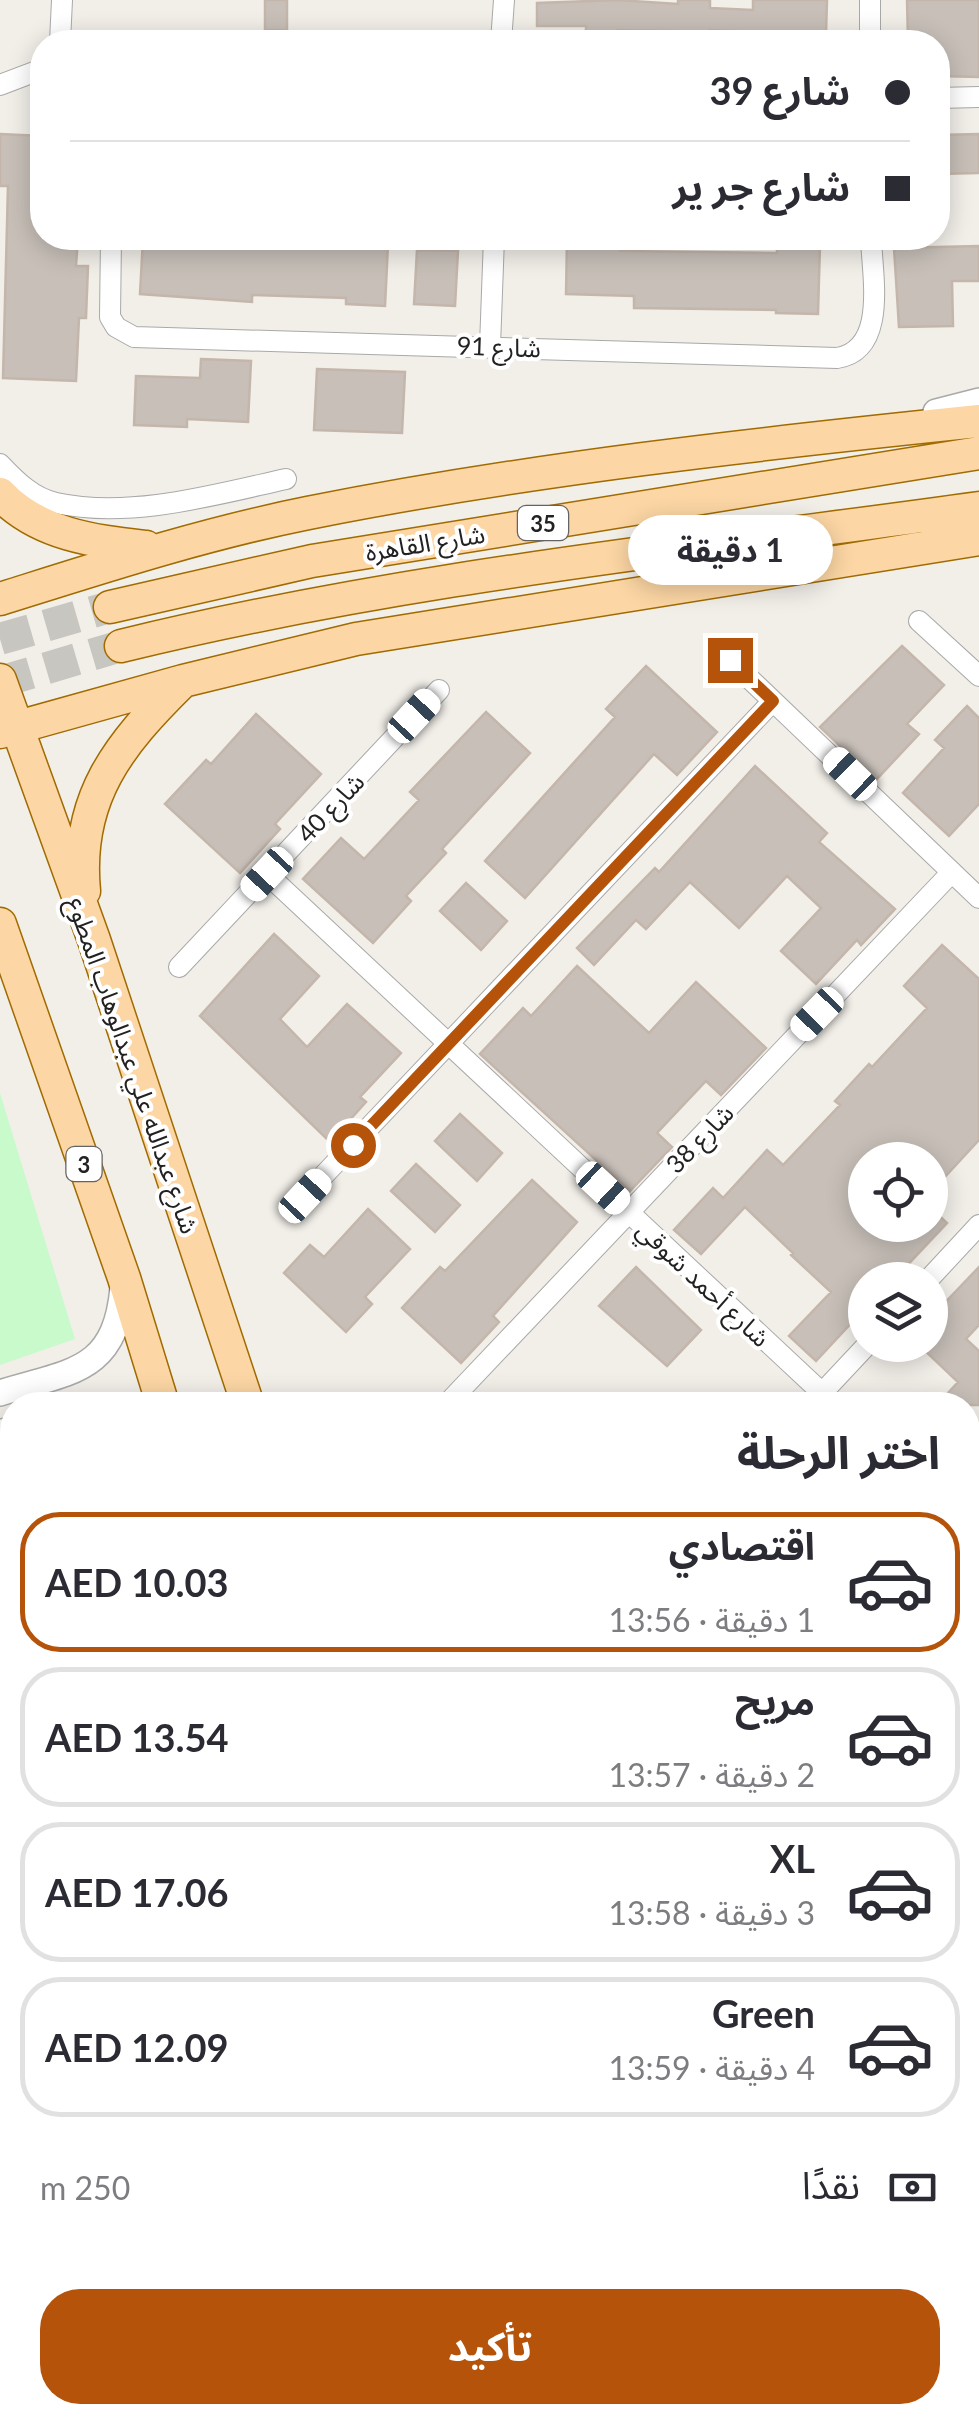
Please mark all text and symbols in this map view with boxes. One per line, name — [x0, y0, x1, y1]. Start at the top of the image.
text: شارع 39 — [709, 67, 850, 113]
text: شارع جر ير — [673, 163, 850, 209]
street label: شارع 91 — [456, 330, 542, 367]
road number: 35 — [518, 506, 568, 540]
callout: 1 دقيقة — [628, 515, 832, 585]
street label: شارع القاهرة — [363, 518, 488, 571]
text: 1 دقيقة — [677, 530, 784, 569]
route end — [708, 638, 753, 683]
car — [383, 684, 445, 748]
car — [818, 742, 882, 806]
street label: شارع 40 — [290, 766, 373, 851]
car — [236, 842, 298, 906]
street label: شارع عبدالله علي عبدالوهاب المطوع — [57, 893, 206, 1239]
car — [785, 982, 849, 1046]
street label: شارع 38 — [659, 1097, 743, 1182]
route start — [331, 1123, 376, 1168]
map controls — [848, 1142, 948, 1362]
button: locate — [848, 1142, 948, 1242]
road number: 3 — [66, 1147, 102, 1181]
car — [571, 1157, 635, 1219]
car — [274, 1164, 336, 1228]
street label: شارع أحمد شوقي — [627, 1214, 777, 1356]
button: layers — [848, 1262, 948, 1362]
text: اختر الرحلة — [737, 1425, 940, 1479]
text: اقتصادي — [669, 1522, 815, 1568]
icon: car — [845, 1537, 935, 1627]
text: AED 10.03 — [45, 1559, 229, 1605]
text: 1 دقيقة · 13:56 — [608, 1600, 815, 1639]
text: مريح — [735, 1677, 815, 1723]
icon: car — [845, 1692, 935, 1782]
text: AED 13.54 — [45, 1714, 229, 1760]
text: 2 دقيقة · 13:57 — [608, 1755, 815, 1794]
text: XL — [770, 1835, 815, 1881]
icon: car — [845, 1847, 935, 1937]
text: AED 17.06 — [45, 1869, 229, 1915]
text: 3 دقيقة · 13:58 — [608, 1893, 815, 1932]
text: Green — [712, 1990, 815, 2036]
icon: car — [845, 2002, 935, 2092]
text: AED 12.09 — [45, 2024, 229, 2070]
text: 4 دقيقة · 13:59 — [608, 2048, 815, 2087]
icon: cash — [885, 2160, 940, 2215]
text: نقدًا — [802, 2161, 860, 2207]
text: 250 m — [40, 2168, 130, 2207]
button: تأكيد — [40, 2289, 940, 2404]

